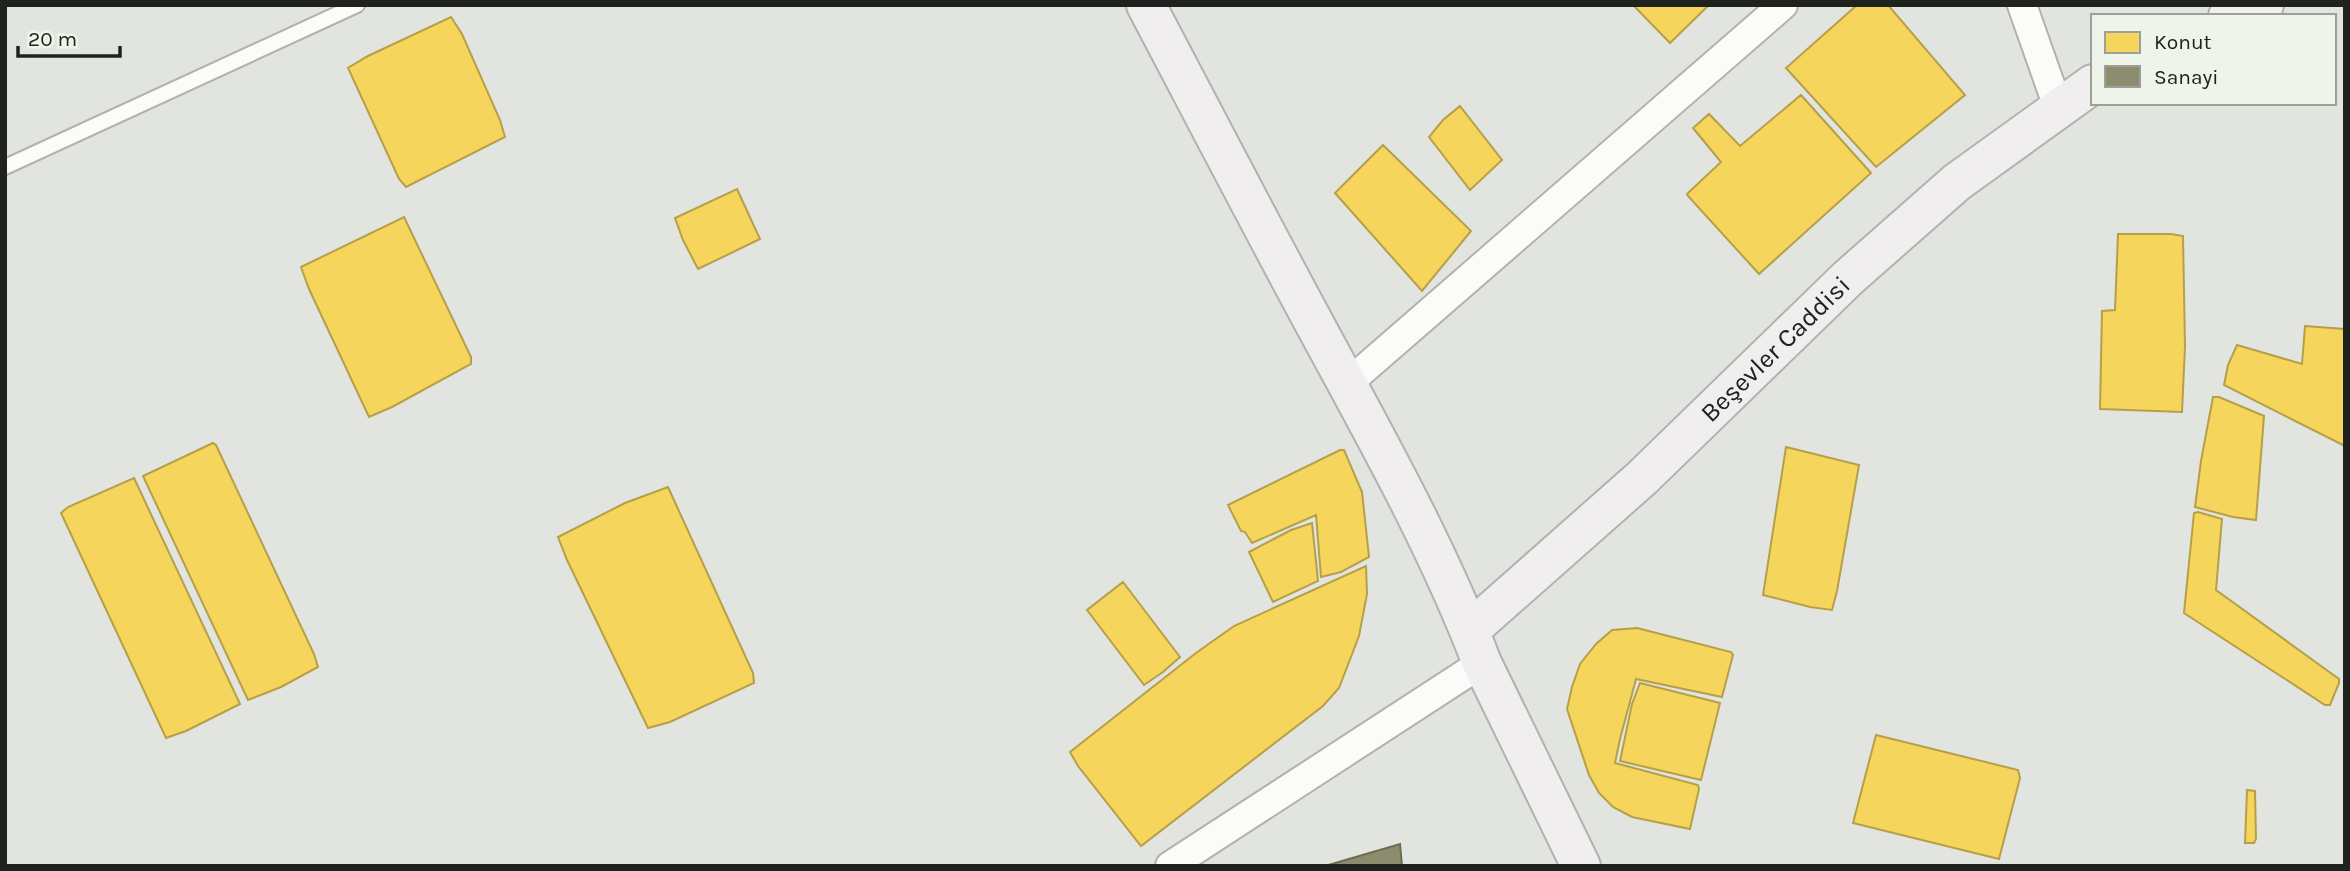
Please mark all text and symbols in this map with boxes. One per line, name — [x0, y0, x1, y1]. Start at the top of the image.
scale bar — [18, 14, 119, 58]
legend — [2091, 14, 2336, 105]
text: 20 m — [28, 27, 77, 51]
text: Konut — [2154, 30, 2212, 54]
text: Sanayi — [2154, 65, 2219, 89]
street label: Beşevler Caddisi — [1694, 269, 1856, 428]

